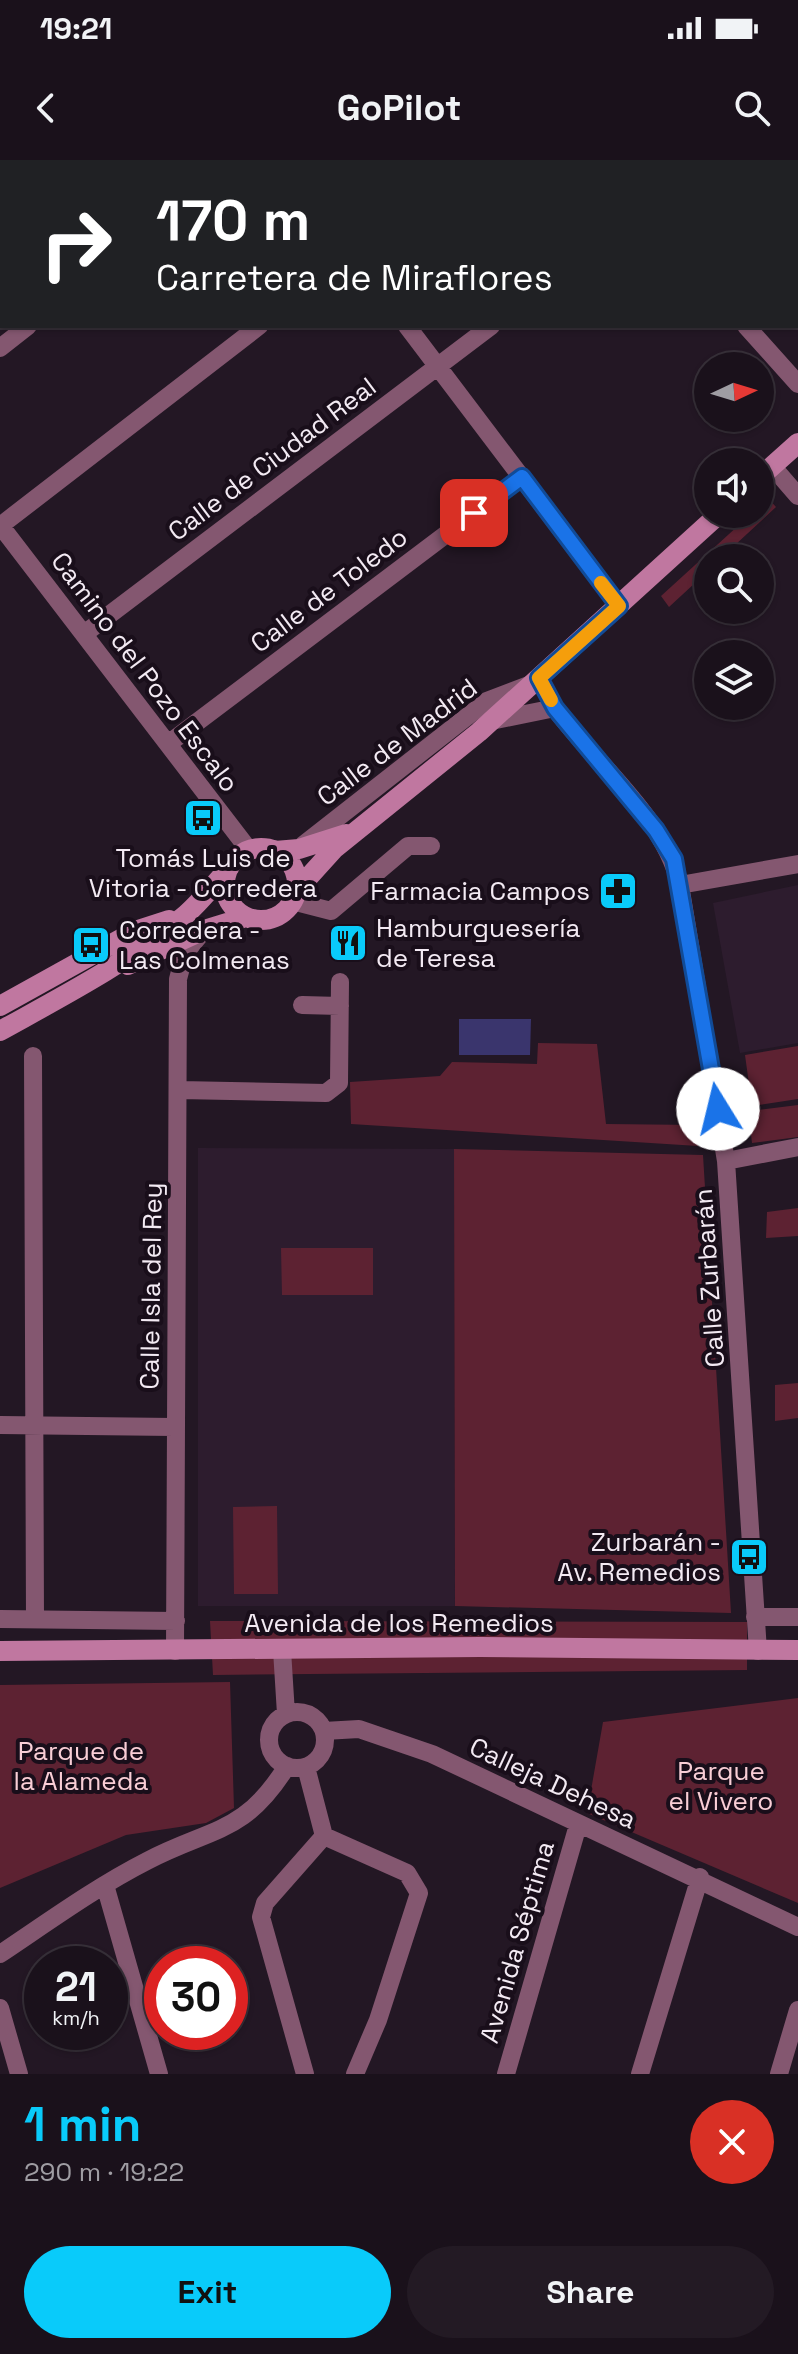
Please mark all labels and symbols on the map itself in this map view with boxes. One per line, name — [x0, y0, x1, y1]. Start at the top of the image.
north arrow — [694, 352, 774, 432]
street label: Calle de Ciudad Real — [161, 370, 383, 548]
pin — [440, 479, 508, 547]
street label: Calle de Toledo — [244, 520, 414, 660]
street label: Camino del Pozo Escalo — [44, 545, 246, 799]
street label: Calle de Madrid — [310, 671, 484, 813]
bus stop icon: Tomás Luis de Vitoria - Corredera — [182, 797, 224, 839]
place label: Tomás Luis de Vitoria - Corredera — [89, 841, 317, 905]
pharmacy icon: Farmacia Campos — [597, 870, 639, 912]
place label: Farmacia Campos — [370, 874, 590, 908]
place label: Hamburguesería de Teresa — [376, 911, 581, 975]
place label: Corredera - Las Colmenas — [119, 913, 290, 977]
restaurant icon: Hamburguesería de Teresa — [327, 922, 369, 964]
bus stop icon: Corredera - Las Colmenas — [70, 924, 112, 966]
position arrow — [676, 1067, 760, 1151]
street label: Calle Isla del Rey — [132, 1182, 170, 1390]
street label: Calle Zurbarán — [686, 1188, 732, 1368]
place label: Zurbarán - Av. Remedios — [557, 1525, 721, 1589]
bus stop icon: Zurbarán - Av. Remedios — [728, 1536, 770, 1578]
street label: Avenida de los Remedios — [244, 1606, 554, 1640]
street label: Calleja Dehesa — [464, 1729, 642, 1837]
park label: Parque de la Alameda — [14, 1734, 148, 1798]
park label: Parque el Vivero — [669, 1754, 773, 1818]
street label: Avenida Séptima — [472, 1837, 562, 2047]
speed limit sign: 30 — [144, 1946, 248, 2050]

